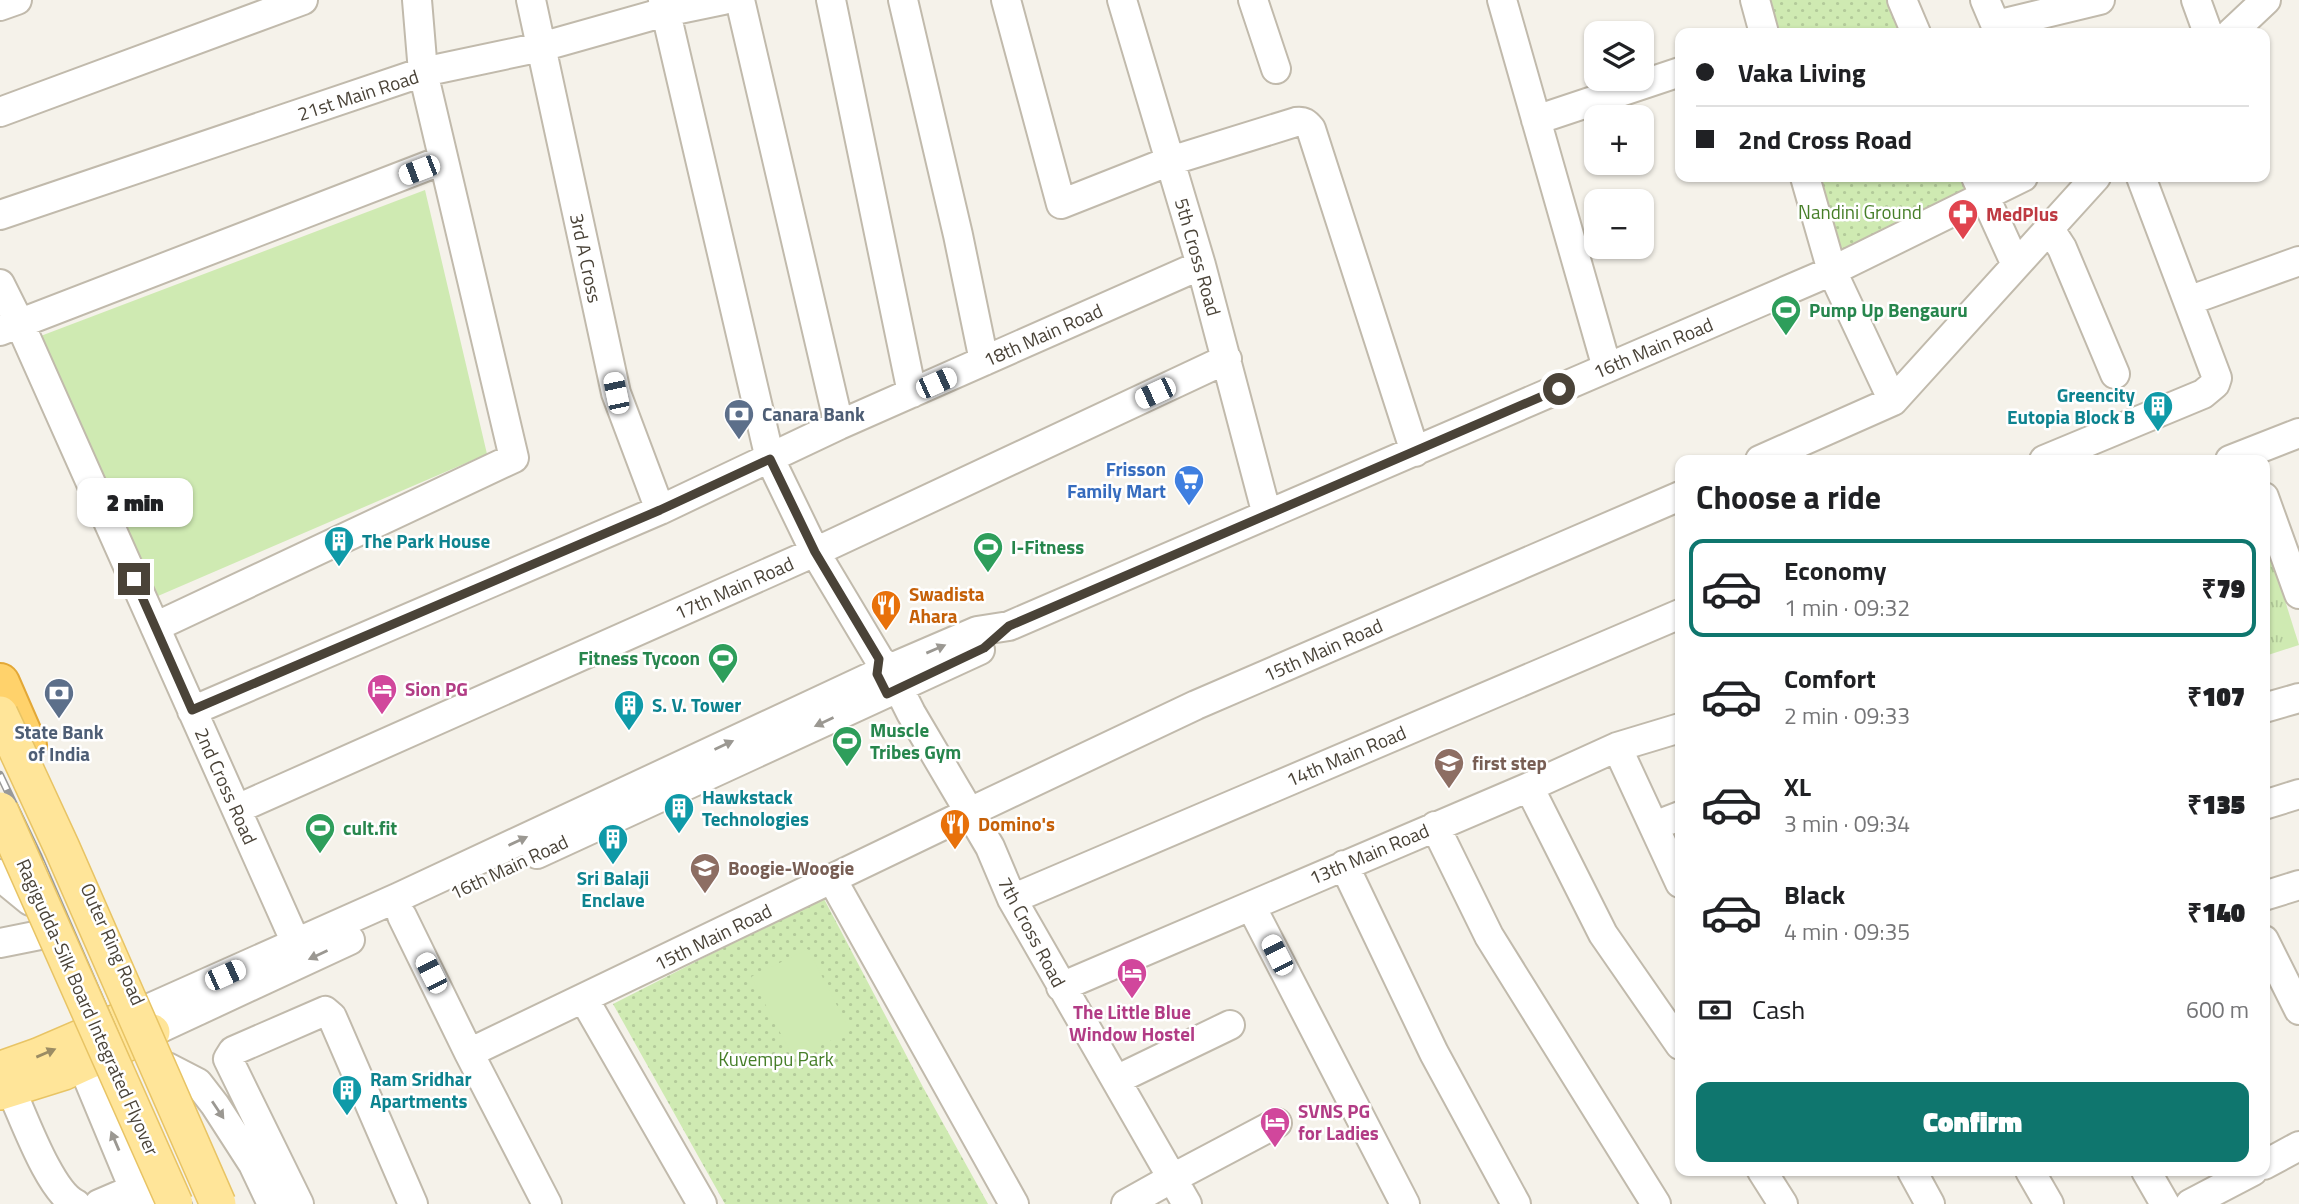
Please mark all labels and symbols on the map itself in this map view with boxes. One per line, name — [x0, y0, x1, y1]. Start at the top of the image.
street label: 21st Main Road — [293, 61, 422, 128]
car — [396, 153, 443, 187]
street label: 5th Cross Road — [1168, 195, 1229, 319]
park label: Nandini Ground — [1798, 197, 1922, 226]
pharmacy icon: MedPlus — [1946, 197, 1980, 241]
place label: MedPlus — [1986, 199, 2058, 228]
street label: 3rd A Cross — [563, 210, 610, 306]
sports icon: Pump Up Bengauru — [1769, 293, 1803, 337]
street label: 18th Main Road — [979, 295, 1107, 374]
place label: Pump Up Bengauru — [1809, 295, 1968, 324]
street label: 16th Main Road — [1588, 309, 1717, 386]
car — [913, 365, 960, 401]
car — [602, 370, 631, 416]
route start — [1543, 373, 1575, 405]
car — [1132, 375, 1179, 411]
place label: Greencity Eutopia Block B — [2007, 380, 2135, 431]
building icon: Greencity Eutopia Block B — [2141, 389, 2175, 433]
bank icon: Canara Bank — [722, 397, 756, 441]
place label: Canara Bank — [762, 399, 865, 428]
place label: Frisson Family Mart — [1067, 454, 1166, 505]
supermarket icon: Frisson Family Mart — [1172, 463, 1206, 507]
callout: 2 min — [76, 477, 192, 526]
building icon: The Park House — [322, 524, 356, 568]
place label: The Park House — [362, 526, 491, 555]
sports icon: I-Fitness — [971, 530, 1005, 574]
place label: I-Fitness — [1011, 532, 1084, 561]
street label: 17th Main Road — [670, 548, 798, 627]
route end — [118, 563, 150, 595]
place label: Swadista Ahara — [909, 579, 985, 630]
restaurant icon: Swadista Ahara — [869, 588, 903, 632]
street label: 15th Main Road — [1259, 610, 1387, 689]
sports icon: Fitness Tycoon — [706, 641, 740, 685]
place label: Fitness Tycoon — [578, 643, 700, 672]
one-way arrow — [925, 643, 946, 654]
hotel icon: Sion PG — [365, 672, 399, 716]
place label: Sion PG — [405, 674, 468, 703]
bank icon: State Bank of India — [42, 676, 76, 720]
building icon: S. V. Tower — [612, 688, 646, 732]
place label: S. V. Tower — [652, 690, 741, 719]
place label: Muscle Tribes Gym — [870, 715, 961, 766]
one-way arrow — [814, 716, 834, 728]
place label: State Bank of India — [14, 717, 104, 768]
street label: 14th Main Road — [1281, 717, 1410, 794]
street label: 2nd Cross Road — [188, 723, 265, 849]
sports icon: Muscle Tribes Gym — [830, 724, 864, 768]
one-way arrow — [714, 740, 734, 751]
school or university icon: first step — [1432, 746, 1466, 790]
place label: first step — [1472, 748, 1547, 777]
place label: Hawkstack Technologies — [702, 782, 809, 833]
building icon: Hawkstack Technologies — [662, 791, 696, 835]
restaurant icon: Domino's — [938, 807, 972, 851]
place label: Domino's — [978, 809, 1055, 838]
sports icon: cult.fit — [303, 811, 337, 855]
place label: cult.fit — [343, 813, 397, 842]
street label: 13th Main Road — [1304, 815, 1433, 892]
building icon: Sri Balaji Enclave — [596, 822, 630, 866]
street label: 16th Main Road — [445, 826, 573, 907]
one-way arrow — [508, 836, 528, 847]
school or university icon: Boogie-Woogie — [688, 851, 722, 895]
place label: Boogie-Woogie — [728, 853, 855, 882]
street label: Ragigudda-Silk Board Integrated Flyover — [10, 854, 167, 1160]
place label: Sri Balaji Enclave — [577, 863, 649, 914]
street label: 7th Cross Road — [991, 871, 1074, 992]
street label: Outer Ring Road — [74, 878, 153, 1009]
street label: 15th Main Road — [649, 896, 776, 978]
car — [1259, 932, 1296, 978]
one-way arrow — [308, 949, 328, 961]
car — [413, 950, 450, 996]
hotel icon: The Little Blue Window Hostel — [1115, 956, 1149, 1000]
car — [202, 957, 249, 993]
place label: The Little Blue Window Hostel — [1069, 997, 1195, 1048]
park label: Kuvempu Park — [718, 1044, 834, 1073]
one-way arrow — [36, 1047, 56, 1059]
place label: Ram Sridhar Apartments — [370, 1064, 472, 1115]
building icon: Ram Sridhar Apartments — [330, 1073, 364, 1117]
place label: SVNS PG for Ladies — [1298, 1096, 1379, 1147]
one-way arrow — [211, 1101, 225, 1119]
hotel icon: SVNS PG for Ladies — [1258, 1105, 1292, 1149]
one-way arrow — [109, 1131, 120, 1152]

